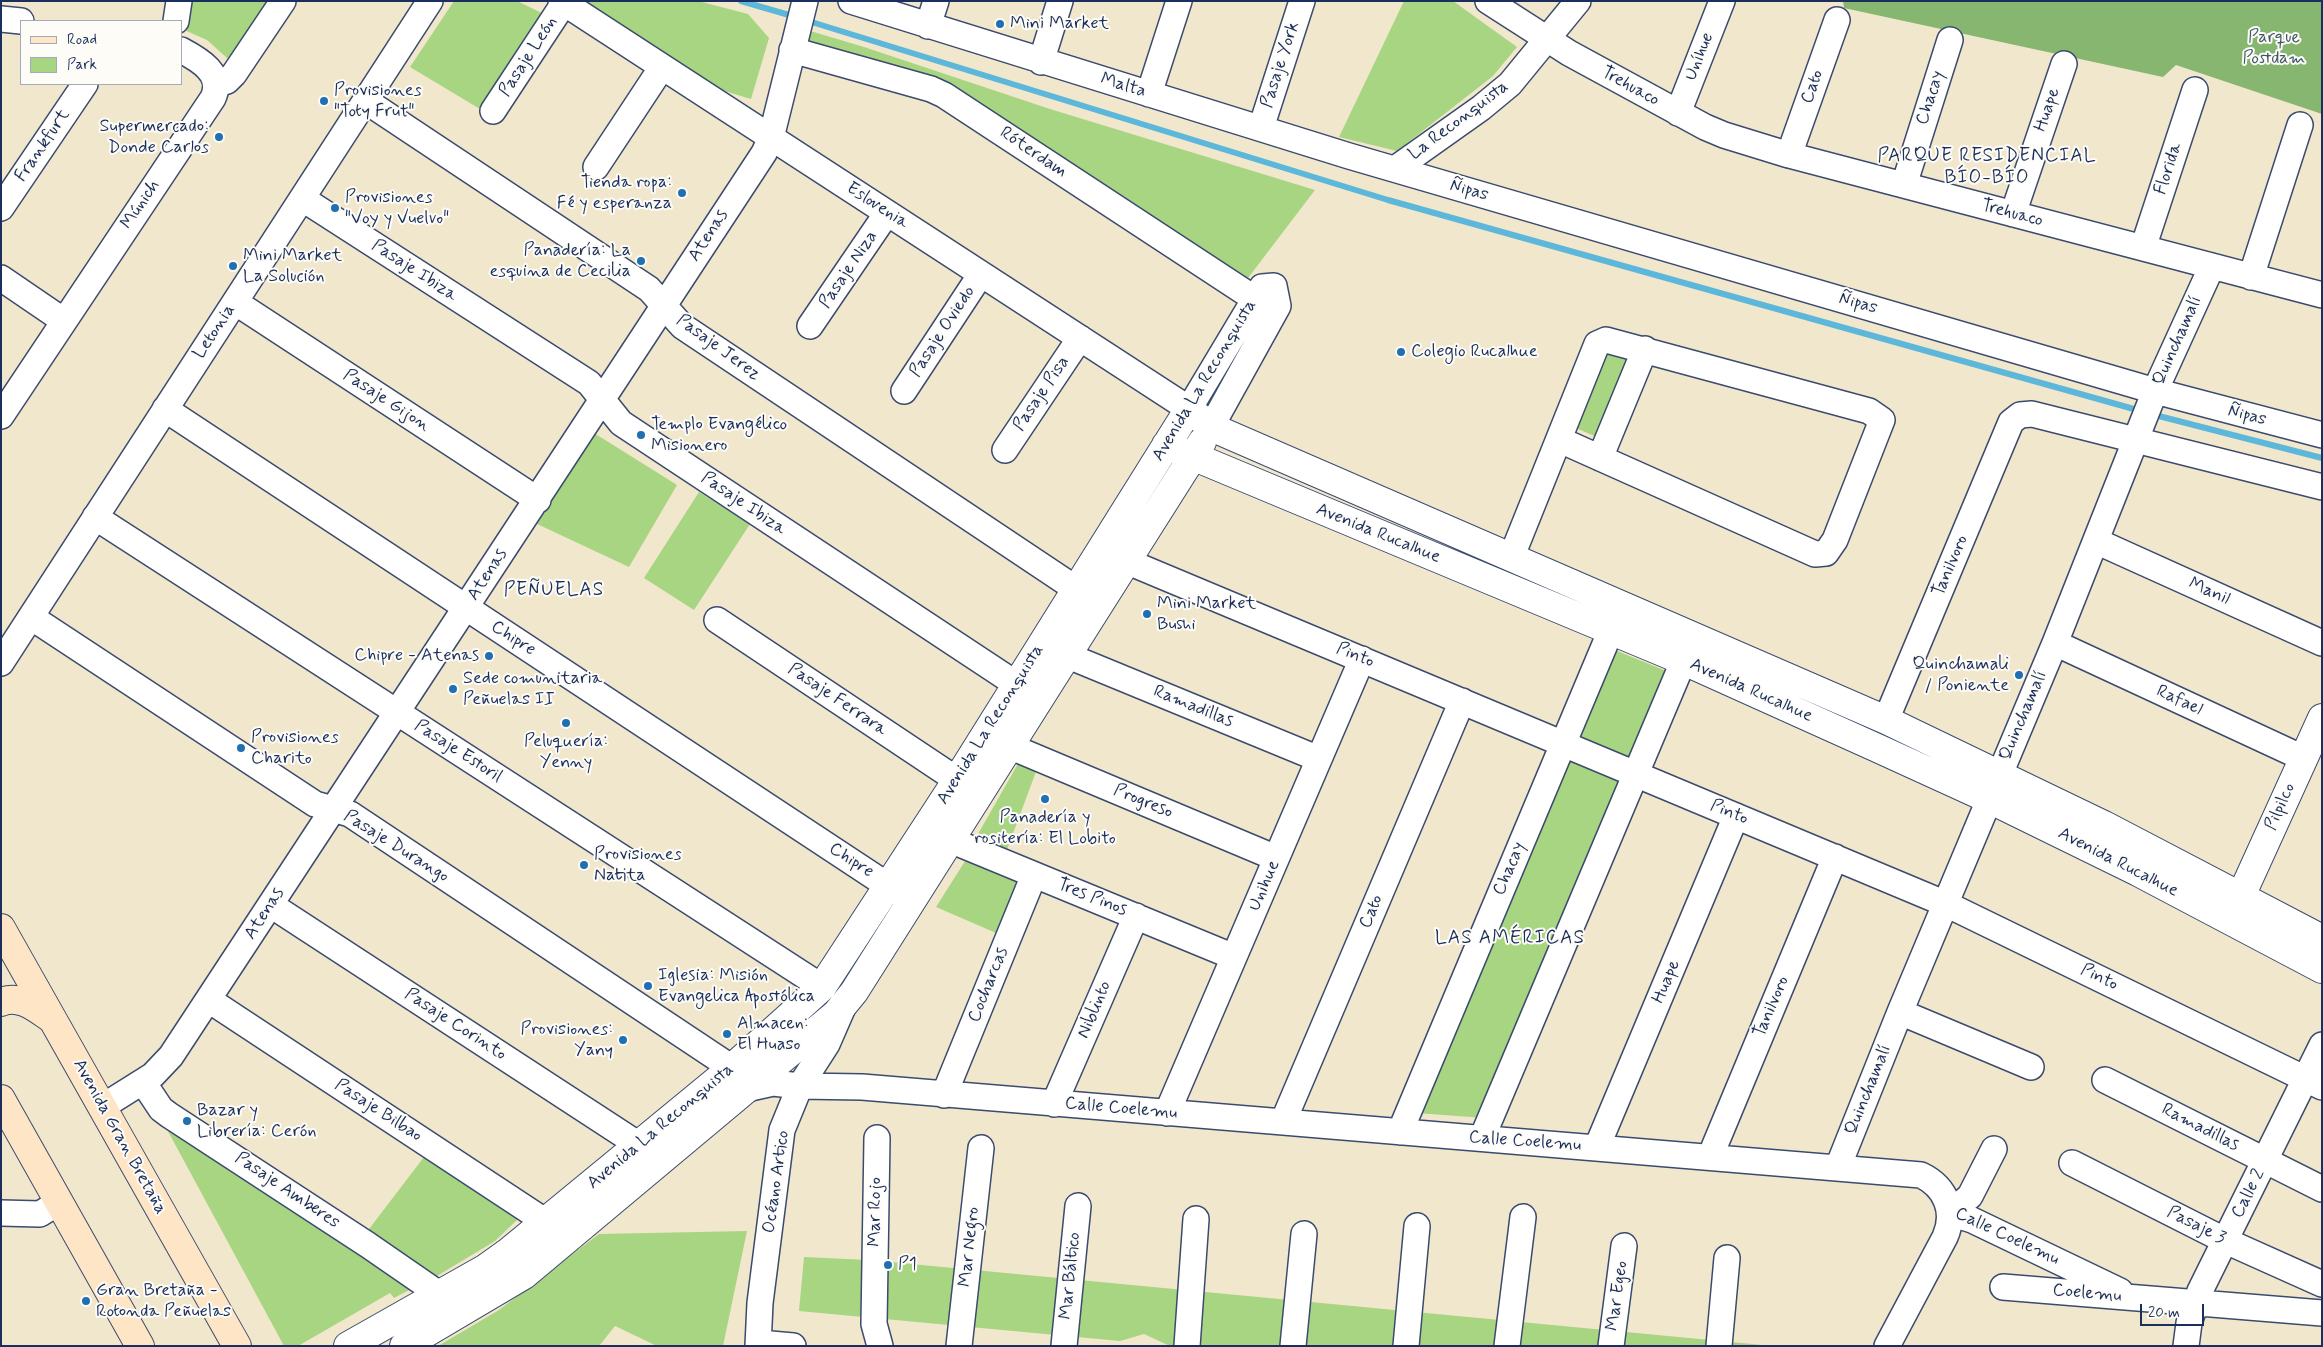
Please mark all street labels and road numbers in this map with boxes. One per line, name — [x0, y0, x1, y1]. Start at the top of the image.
street label: Pasaje León — [495, 13, 563, 101]
street label: Pasaje York — [1257, 19, 1305, 111]
street label: Uníhue — [1681, 30, 1719, 84]
street label: Trehuaco — [1597, 62, 1663, 112]
street label: Cato — [1797, 67, 1829, 107]
street label: Chacay — [1912, 68, 1950, 128]
street label: Malta — [1098, 69, 1148, 103]
street label: La Reconquista — [1405, 76, 1513, 166]
street label: Huape — [2030, 85, 2066, 135]
street label: Frankfurt — [11, 105, 75, 187]
street label: Róterdam — [995, 123, 1071, 183]
street label: Florida — [2150, 140, 2188, 198]
street label: Ñipas — [1447, 175, 1491, 207]
street label: Múnich — [117, 176, 165, 234]
street label: Eslovenia — [842, 178, 912, 234]
street label: Trehuaco — [1979, 195, 2045, 233]
street label: Atenas — [684, 206, 734, 266]
street label: Pasaje Niza — [815, 227, 883, 313]
street label: Pasaje Ibiza — [367, 235, 461, 307]
street label: Pasaje Oviedo — [906, 282, 980, 382]
street label: Ñipas — [1836, 288, 1880, 320]
street label: Quinchamalí — [2149, 293, 2207, 389]
street label: Avenida La Reconquista — [1148, 296, 1262, 466]
street label: Letonia — [189, 301, 241, 363]
street label: Pasaje Jerez — [672, 310, 764, 386]
street label: Pasaje Pisa — [1009, 352, 1075, 436]
street label: Pasaje Gijon — [339, 365, 433, 437]
street label: Ñipas — [2225, 401, 2269, 431]
street label: Pasaje Ibiza — [696, 468, 790, 540]
street label: Avenida Rucalhue — [1313, 499, 1443, 569]
street label: Tanilvoro — [1928, 532, 1974, 600]
street label: Atenas — [463, 545, 513, 605]
street label: Manil — [2185, 573, 2233, 611]
street label: Chipre — [487, 617, 539, 661]
street label: Pinto — [1333, 638, 1377, 674]
street label: Avenida La Reconquista — [933, 641, 1049, 809]
street label: Avenida Rucalhue — [1686, 654, 1816, 728]
street label: Pasaje Ferrara — [783, 659, 891, 741]
street label: Quinchamalí — [1995, 668, 2053, 764]
street label: Ramadillas — [1150, 681, 1236, 733]
street label: Rafael — [2152, 681, 2206, 721]
street label: Pasaje Estoril — [410, 716, 506, 788]
street label: Progreso — [1110, 780, 1176, 824]
street label: Pilpilco — [2261, 780, 2301, 834]
street label: Pinto — [1707, 795, 1751, 831]
street label: Pasaje Durango — [339, 806, 453, 888]
street label: Avenida Rucalhue — [2054, 823, 2182, 903]
street label: Chipre — [825, 839, 877, 883]
street label: Chacay — [1489, 839, 1531, 899]
street label: Unihue — [1245, 857, 1285, 915]
street label: Tres Pinos — [1054, 874, 1130, 922]
street label: Atenas — [240, 884, 290, 944]
street label: Cato — [1355, 892, 1389, 932]
street label: Cocharcas — [964, 944, 1014, 1026]
street label: Huape — [1648, 957, 1686, 1007]
street label: Pinto — [2077, 960, 2121, 996]
street label: Tanilvoro — [1749, 973, 1795, 1041]
street label: Niblinto — [1073, 978, 1117, 1042]
street label: Pasaje Corinto — [400, 984, 510, 1066]
street label: Quinchamalí — [1841, 1042, 1897, 1138]
street label: Avenida Gran Bretaña — [67, 1056, 171, 1218]
street label: Avenida La Reconquista — [583, 1059, 739, 1195]
street label: Pasaje Bilbao — [330, 1075, 426, 1147]
street label: Calle Coelemu — [1064, 1093, 1178, 1125]
street label: Ramadillas — [2157, 1099, 2243, 1157]
street label: Calle Coelemu — [1468, 1127, 1582, 1157]
street label: Océano Artico — [759, 1129, 795, 1235]
street label: Pasaje Amberes — [230, 1148, 344, 1234]
street label: Calle 2 — [2227, 1166, 2271, 1222]
street label: Mar Rojo — [865, 1177, 887, 1247]
street label: Pasaje 3 — [2163, 1202, 2229, 1250]
street label: Calle Coelemu — [1951, 1203, 2063, 1271]
street label: Mar Negro — [955, 1206, 985, 1288]
street label: Mar Báltico — [1056, 1231, 1086, 1321]
street label: Mar Egeo — [1602, 1259, 1634, 1333]
street label: Coelemu — [2052, 1280, 2122, 1308]

